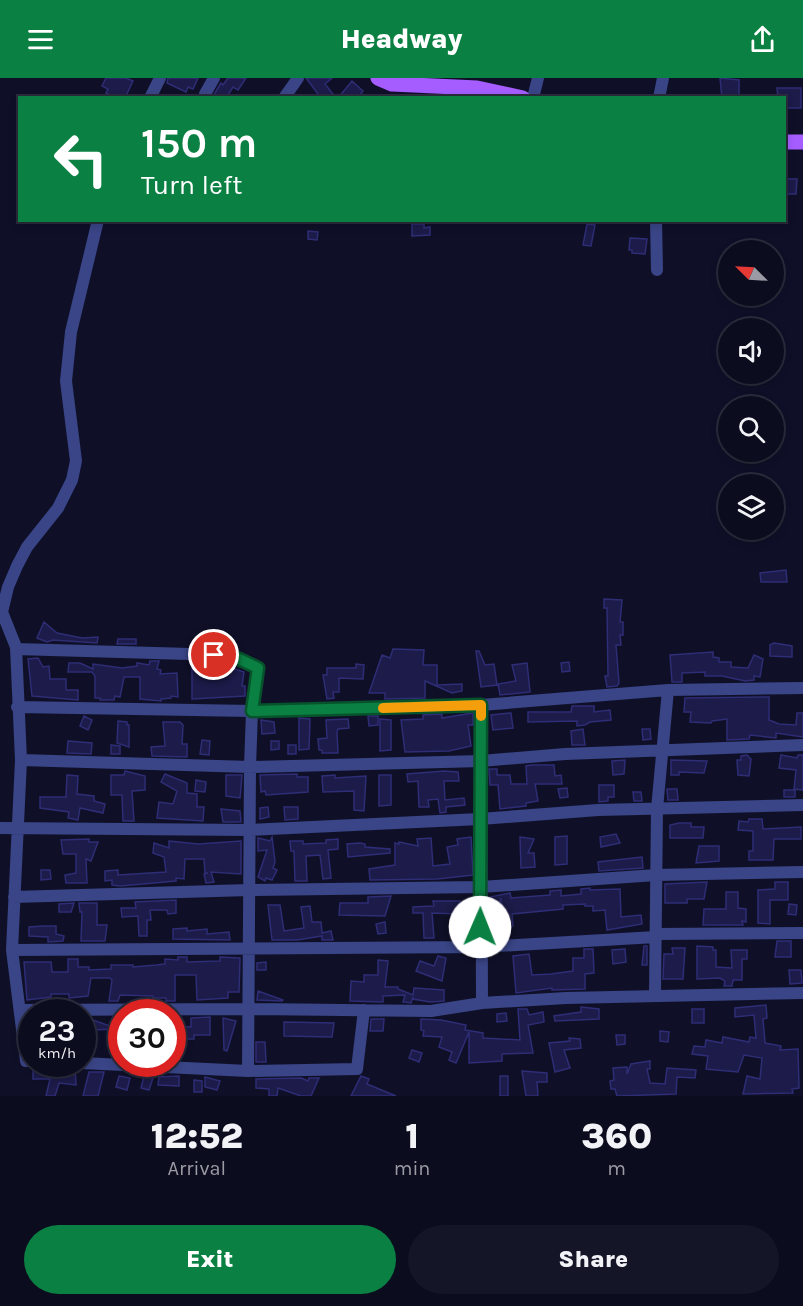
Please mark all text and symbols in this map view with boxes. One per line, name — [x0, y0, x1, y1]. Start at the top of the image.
icon: menu — [24, 23, 57, 56]
text: Headway — [341, 23, 462, 55]
icon: share — [746, 23, 779, 56]
text: 150 m — [141, 118, 257, 168]
icon: left — [42, 120, 120, 198]
text: Turn left — [141, 169, 242, 201]
north arrow — [718, 240, 784, 306]
map controls — [718, 240, 784, 540]
button: sound — [718, 318, 784, 384]
button: search — [718, 396, 784, 462]
button: layers — [718, 474, 784, 540]
pin — [188, 629, 239, 680]
icon: arrive — [197, 638, 230, 671]
position arrow — [448, 895, 512, 959]
speed limit sign: 30 — [108, 999, 186, 1077]
text: 23 — [39, 1013, 75, 1049]
text: km/h — [38, 1044, 76, 1062]
text: 12:52 — [151, 1115, 243, 1157]
text: 1 — [405, 1115, 419, 1157]
text: 360 — [581, 1115, 652, 1157]
text: Arrival — [168, 1157, 226, 1180]
text: min — [394, 1157, 430, 1180]
text: m — [607, 1157, 626, 1180]
button: Exit — [24, 1225, 396, 1294]
button: Share — [408, 1225, 779, 1294]

